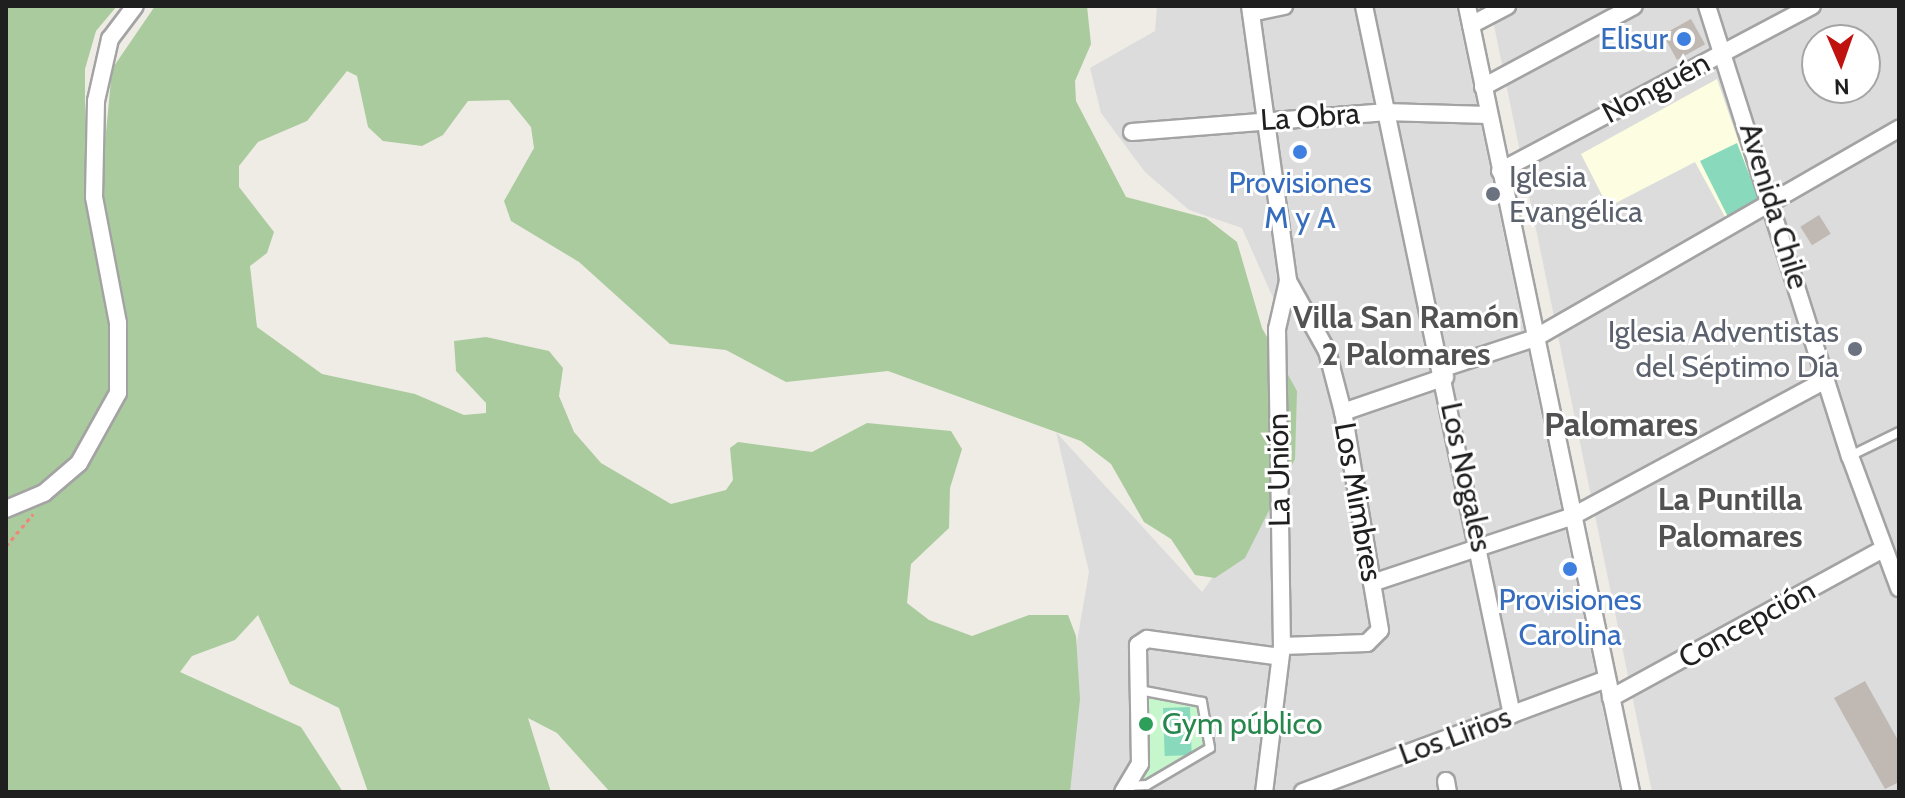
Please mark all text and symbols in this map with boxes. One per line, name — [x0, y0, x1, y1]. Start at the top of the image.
place label: Elisur — [1600, 21, 1668, 57]
north arrow — [1801, 24, 1881, 104]
marker: Elisur — [1675, 30, 1693, 48]
street label: Nonguén — [1596, 45, 1716, 131]
text: N — [1834, 73, 1850, 100]
street label: La Obra — [1259, 96, 1361, 138]
street label: Avenida Chile — [1732, 119, 1816, 293]
marker: Provisiones M y A — [1291, 143, 1309, 161]
place label: Iglesia Evangélica — [1509, 159, 1643, 230]
place label: Provisiones M y A — [1228, 165, 1372, 236]
marker: Iglesia Evangélica — [1484, 185, 1502, 203]
district label: Villa San Ramón 2 Palomares — [1293, 299, 1519, 374]
place label: Iglesia Adventistas del Séptimo Día — [1608, 314, 1839, 384]
marker: Iglesia Adventistas del Séptimo Día — [1846, 340, 1864, 358]
street label: Los Nogales — [1433, 399, 1499, 555]
district label: Palomares — [1544, 405, 1698, 445]
street label: La Unión — [1260, 413, 1298, 527]
street label: Los Mimbres — [1326, 420, 1390, 584]
district label: La Puntilla Palomares — [1657, 481, 1803, 556]
marker: Provisiones Carolina — [1561, 560, 1579, 578]
street label: Concepción — [1673, 572, 1821, 676]
place label: Provisiones Carolina — [1498, 582, 1642, 652]
street label: Los Lirios — [1394, 699, 1516, 773]
place label: Gym público — [1162, 706, 1322, 742]
marker: Gym público — [1137, 715, 1155, 733]

